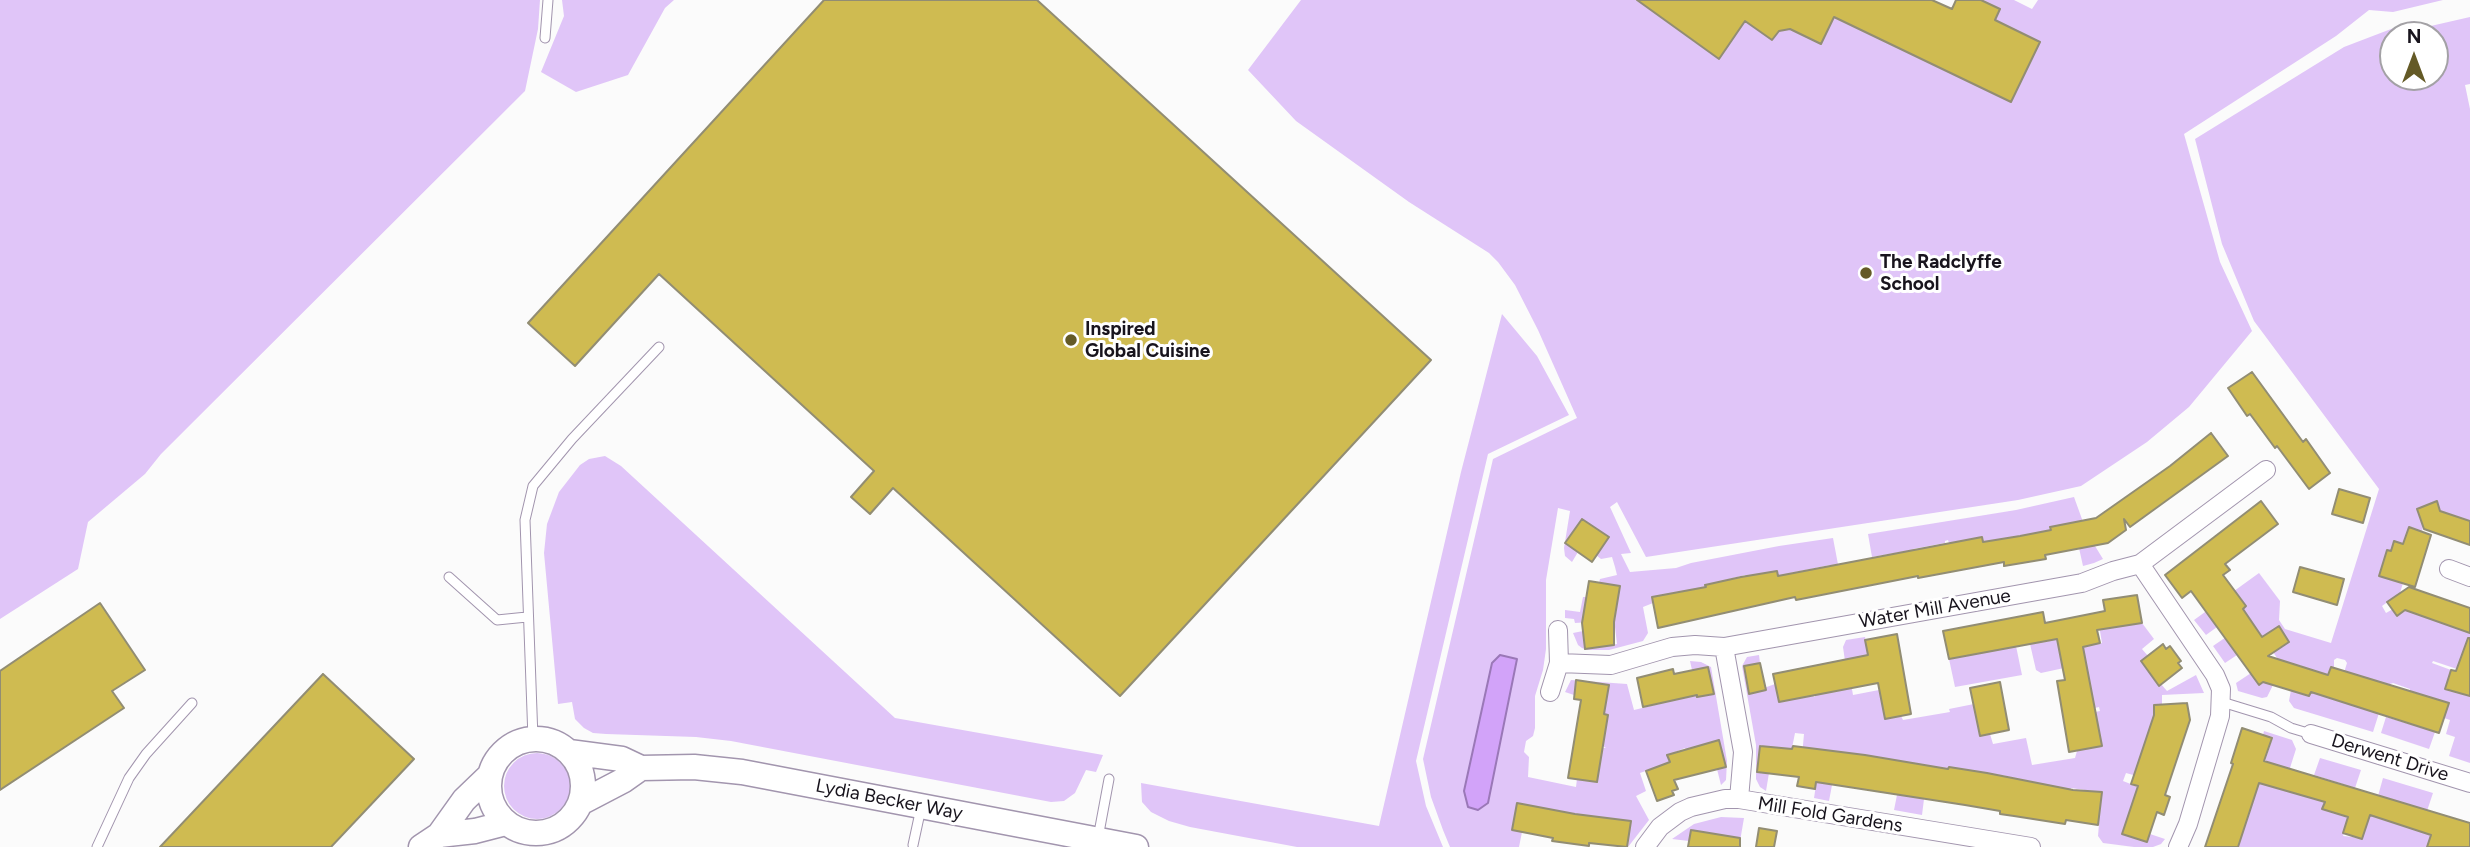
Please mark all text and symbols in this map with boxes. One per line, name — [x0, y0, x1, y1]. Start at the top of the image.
north arrow — [2379, 21, 2449, 91]
text: N — [2407, 25, 2421, 48]
place label: The Radclyffe School — [1880, 251, 2002, 295]
marker: The Radclyffe School — [1858, 265, 1874, 281]
place label: Inspired Global Cuisine — [1085, 318, 1210, 362]
marker: Inspired Global Cuisine — [1063, 332, 1079, 348]
street label: Water Mill Avenue — [1857, 584, 2013, 634]
street label: Derwent Drive — [2329, 729, 2451, 787]
street label: Lydia Becker Way — [814, 775, 964, 825]
street label: Mill Fold Gardens — [1756, 792, 1904, 838]

